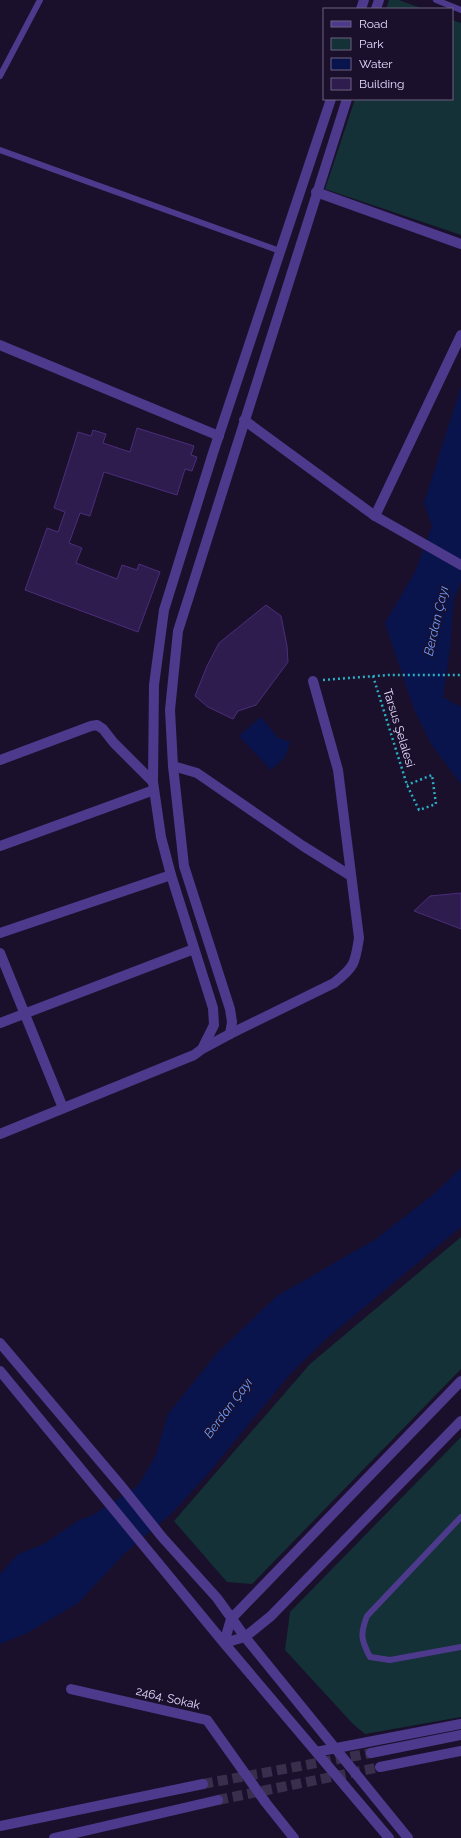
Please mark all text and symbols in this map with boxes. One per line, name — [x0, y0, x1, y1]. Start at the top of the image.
legend — [323, 8, 453, 100]
text: Road — [359, 17, 388, 31]
text: Park — [359, 37, 384, 51]
text: Water — [359, 57, 393, 71]
text: Building — [359, 77, 405, 91]
water label: Berdan Çayı — [421, 584, 451, 657]
street label: Tarsus Şelalesi — [380, 687, 418, 769]
water label: Berdan Çayı — [201, 1375, 255, 1441]
street label: 2464. Sokak — [134, 1684, 202, 1712]

